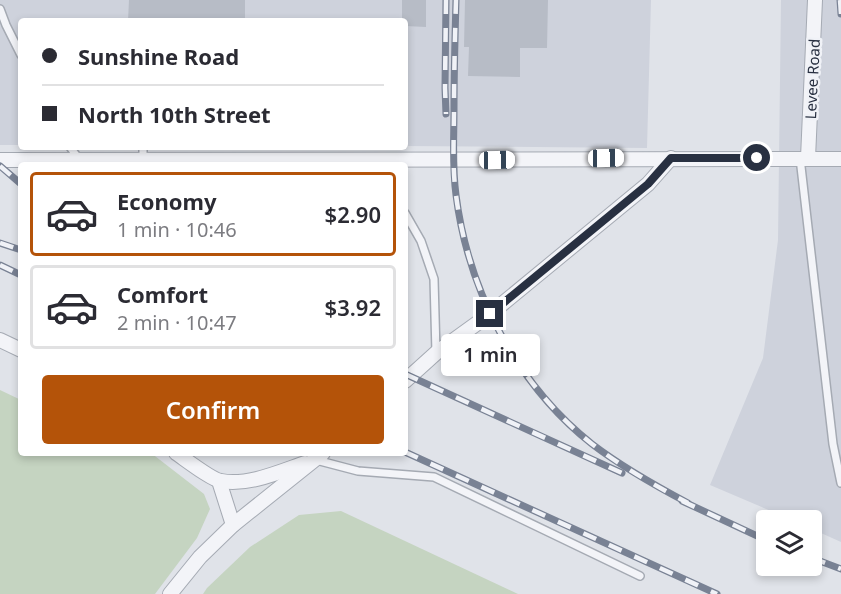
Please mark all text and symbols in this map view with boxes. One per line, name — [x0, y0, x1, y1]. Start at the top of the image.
street label: Levee Road — [800, 38, 824, 120]
text: Sunshine Road — [78, 41, 239, 71]
text: North 10th Street — [78, 99, 271, 129]
route start — [743, 144, 770, 171]
car — [588, 149, 624, 167]
car — [479, 151, 515, 169]
text: Economy — [117, 186, 216, 216]
icon: car — [45, 187, 99, 241]
text: $2.90 — [325, 199, 381, 229]
text: 1 min · 10:46 — [117, 216, 237, 243]
text: Comfort — [117, 279, 208, 309]
icon: car — [45, 280, 99, 334]
text: $3.92 — [325, 292, 381, 322]
route end — [476, 300, 503, 327]
text: 2 min · 10:47 — [117, 309, 237, 336]
callout: 1 min — [440, 335, 540, 377]
text: 1 min — [463, 341, 518, 368]
button: Confirm — [42, 375, 384, 444]
map controls — [756, 510, 822, 576]
button: layers — [756, 510, 822, 576]

